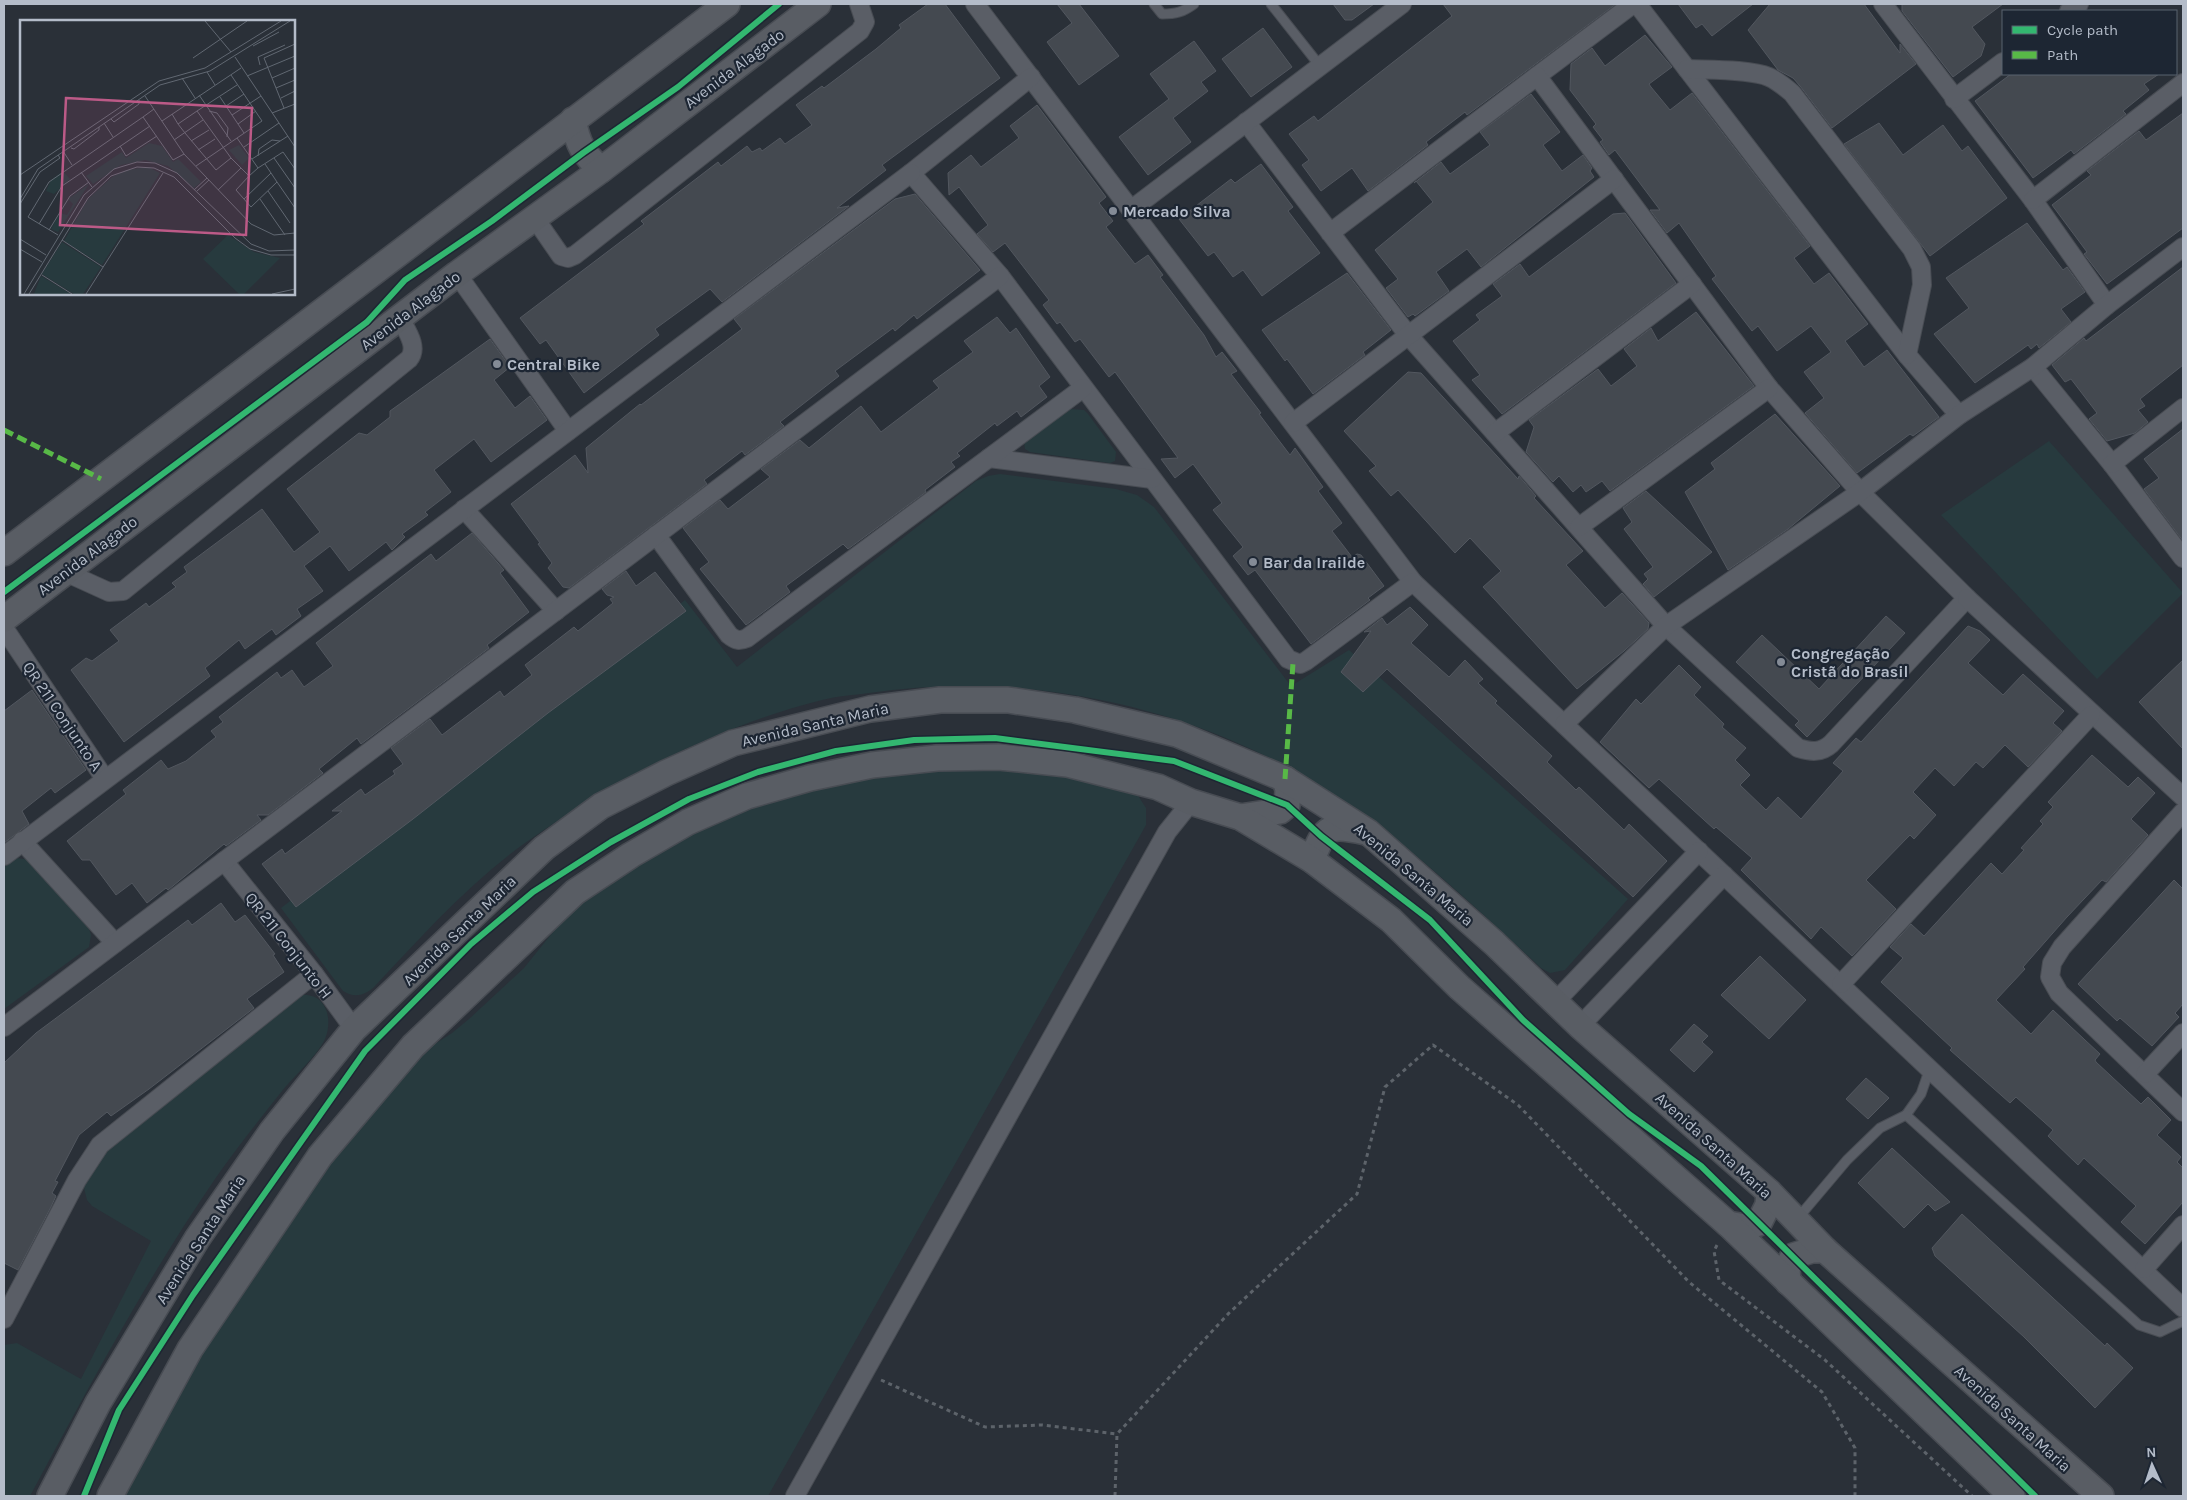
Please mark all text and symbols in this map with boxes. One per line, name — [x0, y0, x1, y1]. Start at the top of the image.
legend — [2002, 10, 2177, 75]
inset map — [20, 20, 295, 295]
text: Cycle path — [2047, 21, 2118, 39]
street label: Avenida Alagado — [681, 25, 788, 112]
text: Path — [2047, 46, 2078, 64]
place label: Mercado Silva — [1123, 202, 1231, 221]
marker: Mercado Silva — [1107, 205, 1119, 217]
street label: Avenida Alagado — [357, 267, 464, 354]
place label: Central Bike — [507, 355, 600, 374]
marker: Central Bike — [491, 358, 503, 370]
street label: Avenida Alagado — [34, 512, 141, 599]
place label: Bar da Irailde — [1263, 553, 1365, 572]
marker: Bar da Irailde — [1247, 556, 1259, 568]
place label: Congregação Cristã do Brasil — [1791, 644, 1908, 681]
marker: Congregação Cristã do Brasil — [1775, 656, 1787, 668]
street label: QR 211 Conjunto A — [19, 658, 106, 775]
street label: Avenida Santa Maria — [740, 698, 890, 751]
street label: Avenida Santa Maria — [1350, 819, 1477, 930]
street label: Avenida Santa Maria — [399, 871, 520, 989]
street label: QR 211 Conjunto H — [241, 888, 336, 1002]
street label: Avenida Santa Maria — [1652, 1088, 1776, 1203]
street label: Avenida Santa Maria — [152, 1171, 249, 1307]
street label: Avenida Santa Maria — [1951, 1361, 2075, 1476]
north arrow — [2127, 1440, 2177, 1490]
text: N — [2146, 1444, 2157, 1461]

